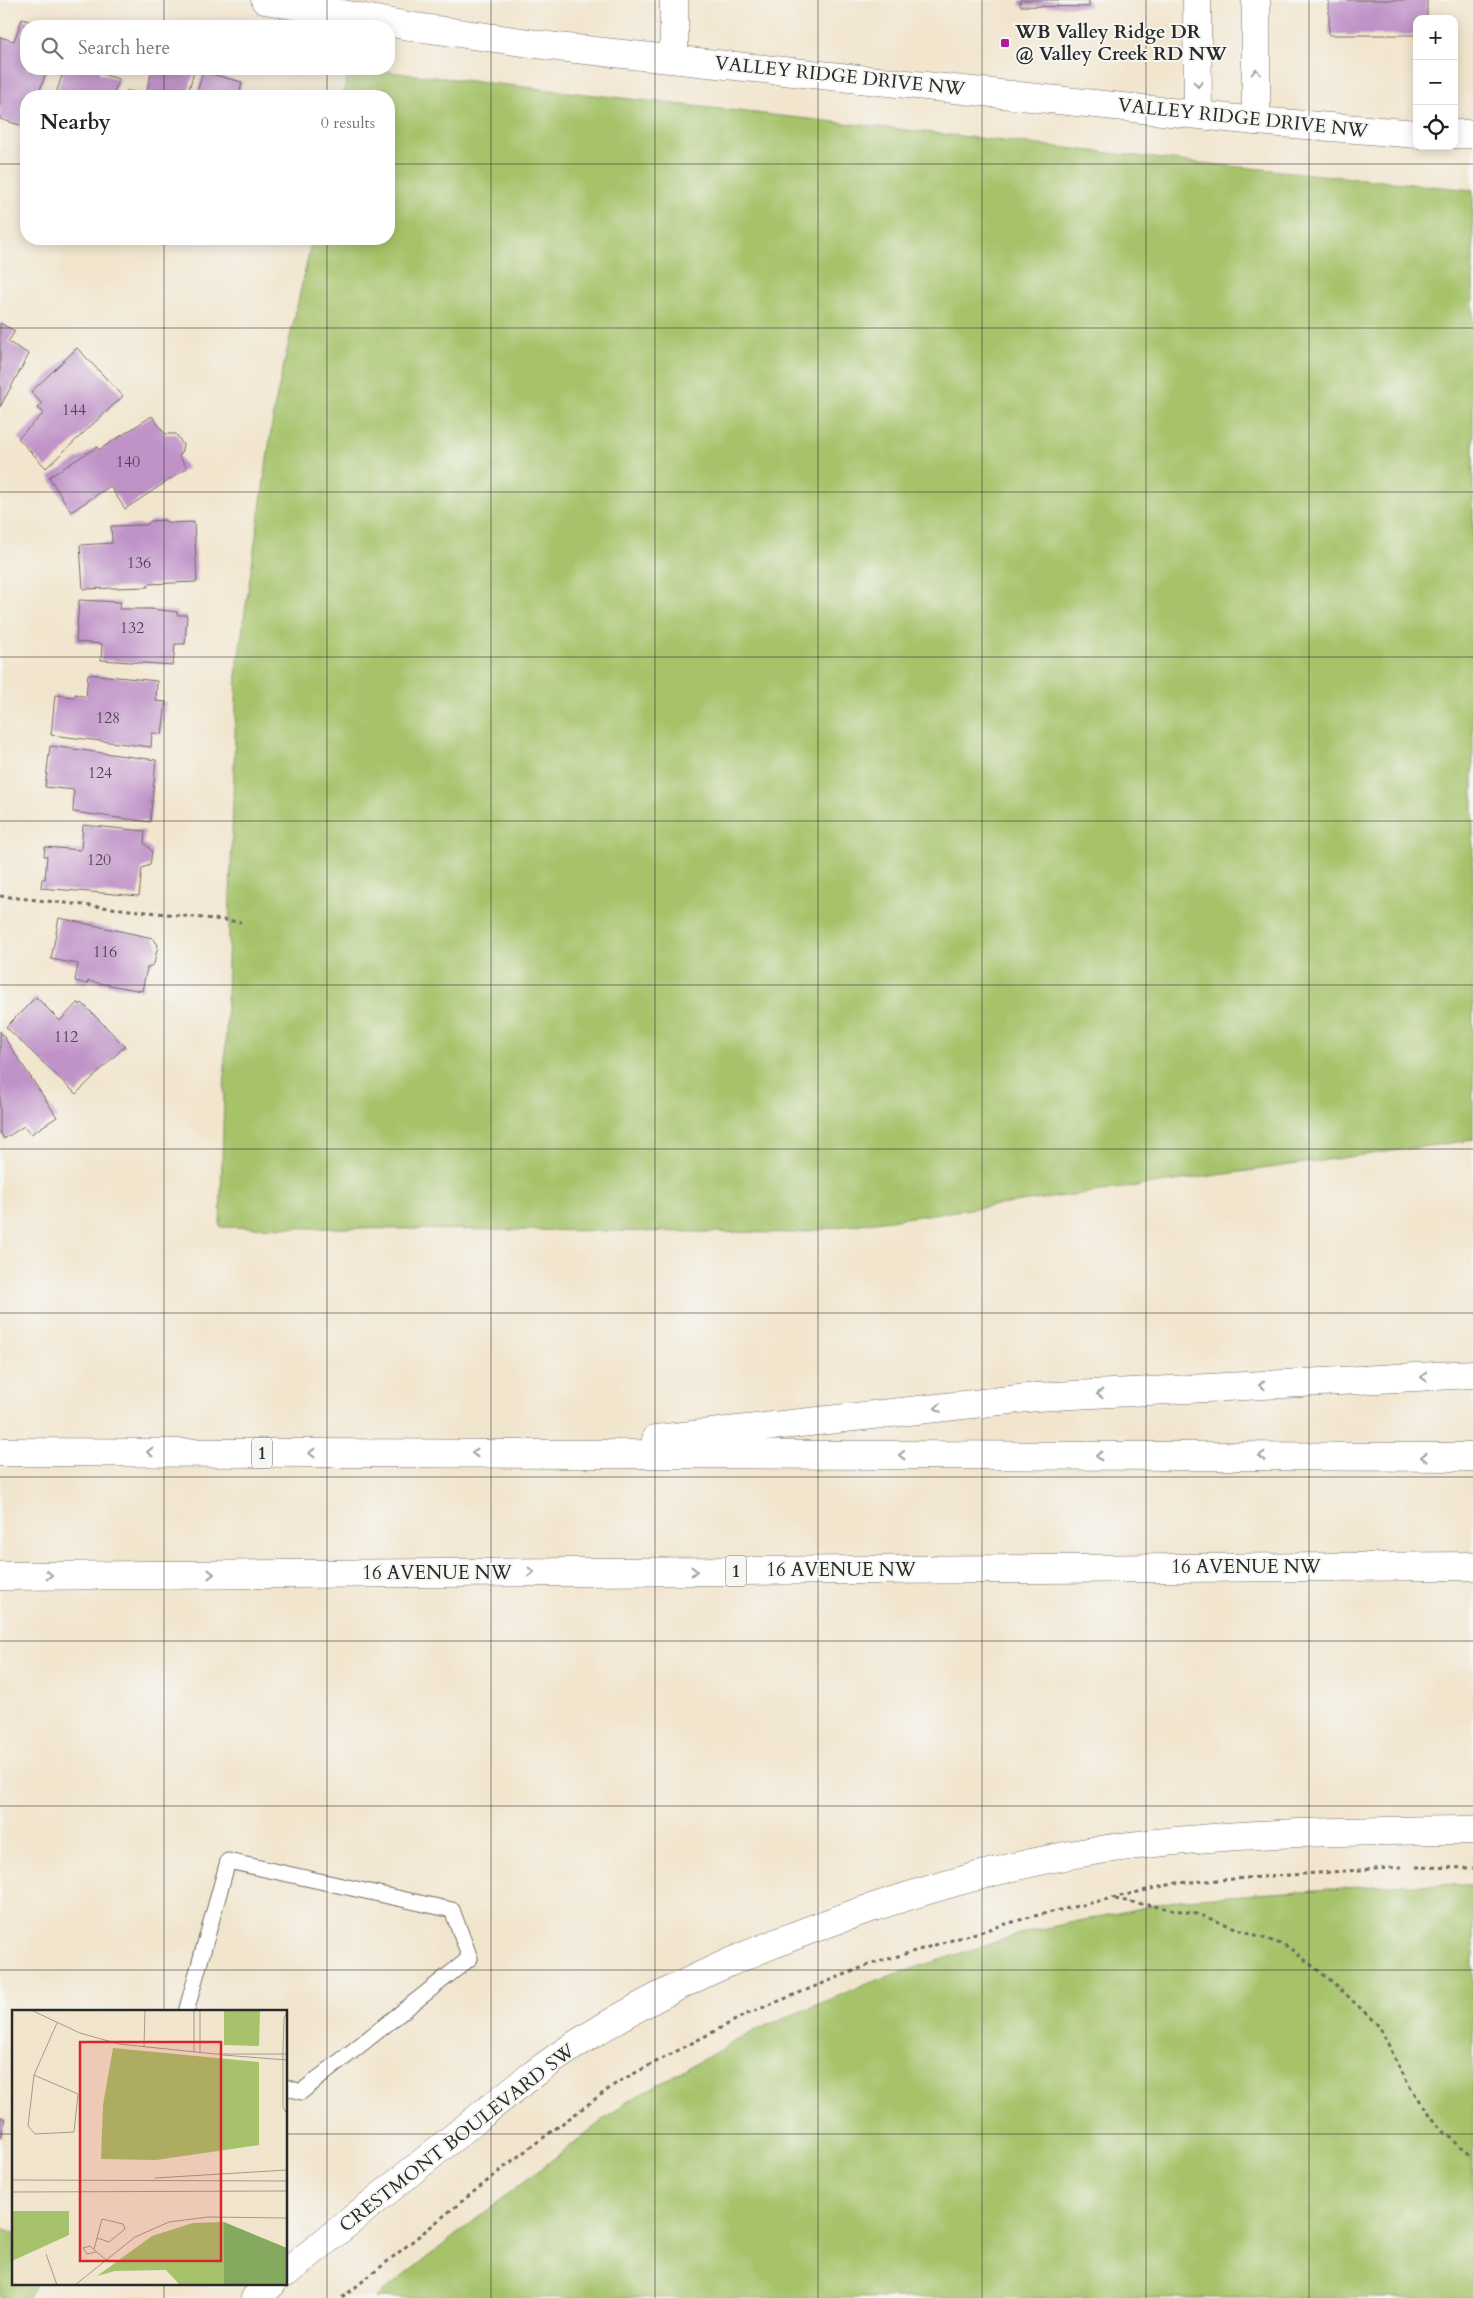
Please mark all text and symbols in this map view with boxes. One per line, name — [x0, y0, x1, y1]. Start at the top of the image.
map controls — [1413, 15, 1458, 150]
button: + — [1413, 15, 1458, 60]
place label: WB Valley Ridge DR @ Valley Creek RD NW — [1014, 19, 1227, 67]
search box — [20, 20, 395, 75]
icon: search — [38, 34, 66, 62]
text: Search here — [78, 35, 170, 61]
marker: WB Valley Ridge DR @ Valley Creek RD NW — [999, 37, 1011, 49]
street label: VALLEY RIDGE DRIVE NW — [714, 50, 966, 102]
button: − — [1413, 60, 1458, 105]
one-way arrow — [1251, 68, 1261, 76]
one-way arrow — [1192, 80, 1203, 88]
street label: VALLEY RIDGE DRIVE NW — [1117, 92, 1369, 144]
button: locate — [1413, 105, 1458, 150]
text: Nearby — [40, 108, 111, 137]
text: 0 results — [321, 112, 375, 134]
house number: 144 — [62, 399, 86, 421]
house number: 140 — [116, 451, 140, 473]
house number: 136 — [127, 552, 151, 574]
house number: 132 — [120, 617, 144, 639]
house number: 128 — [96, 707, 120, 729]
house number: 124 — [88, 762, 112, 784]
house number: 120 — [87, 849, 111, 871]
house number: 116 — [93, 941, 117, 963]
house number: 112 — [54, 1026, 78, 1048]
one-way arrow — [1420, 1371, 1428, 1382]
one-way arrow — [1258, 1380, 1266, 1391]
one-way arrow — [1096, 1388, 1104, 1399]
one-way arrow — [934, 1402, 942, 1413]
road number: 1 — [252, 1438, 272, 1469]
one-way arrow — [145, 1447, 153, 1457]
one-way arrow — [308, 1448, 316, 1458]
one-way arrow — [470, 1448, 478, 1458]
one-way arrow — [898, 1450, 906, 1460]
one-way arrow — [1095, 1451, 1103, 1461]
one-way arrow — [1258, 1451, 1266, 1461]
one-way arrow — [1420, 1452, 1428, 1462]
street label: 16 AVENUE NW — [1171, 1554, 1321, 1580]
road number: 1 — [726, 1555, 746, 1586]
street label: 16 AVENUE NW — [766, 1557, 916, 1583]
street label: 16 AVENUE NW — [362, 1560, 512, 1586]
one-way arrow — [690, 1566, 698, 1576]
one-way arrow — [528, 1567, 535, 1577]
one-way arrow — [208, 1569, 215, 1579]
one-way arrow — [45, 1570, 53, 1580]
inset map — [12, 2010, 288, 2286]
street label: CRESTMONT BOULEVARD SW — [334, 2038, 580, 2238]

